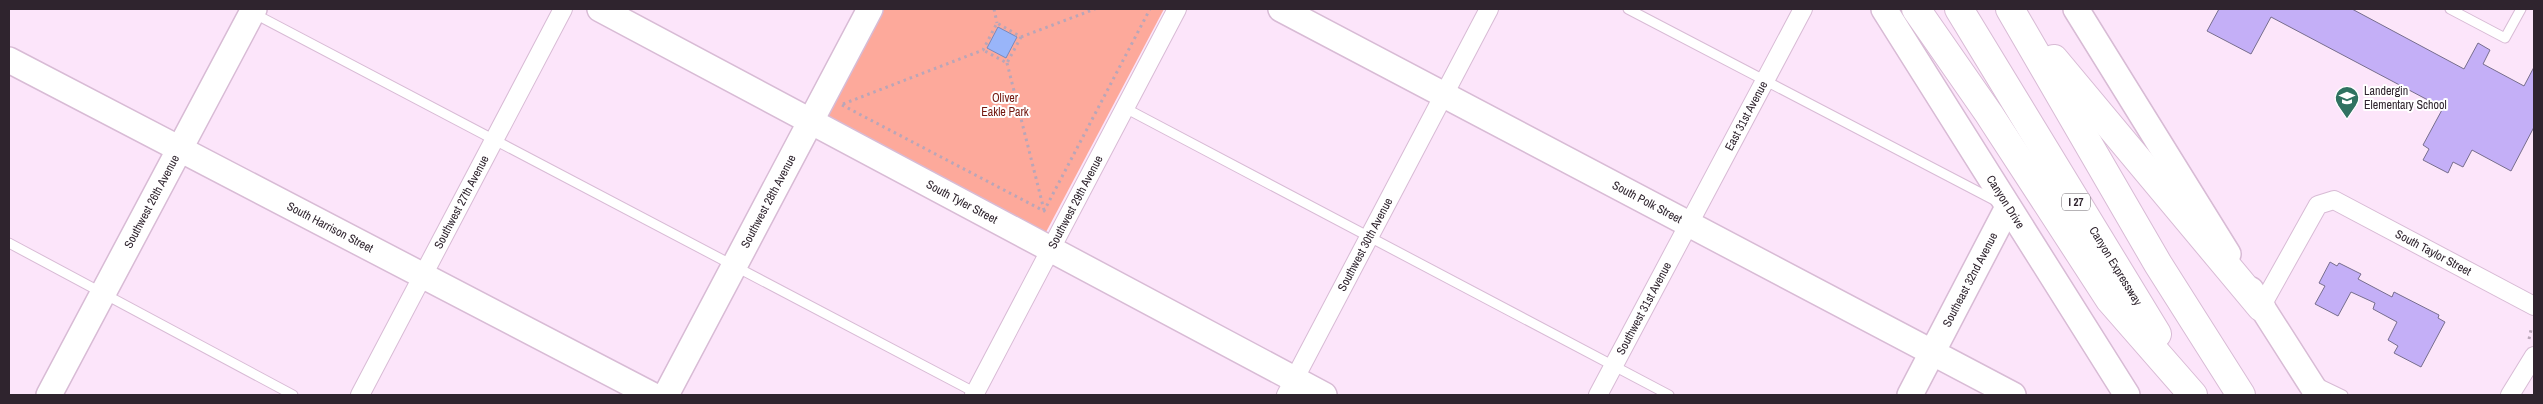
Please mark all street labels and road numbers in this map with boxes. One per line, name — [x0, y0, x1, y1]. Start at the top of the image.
street label: East 31st Avenue — [1721, 78, 1771, 153]
street label: Southwest 26th Avenue — [120, 152, 183, 251]
street label: Southwest 28th Avenue — [737, 152, 800, 251]
street label: Southwest 27th Avenue — [430, 153, 493, 252]
street label: Southwest 29th Avenue — [1044, 153, 1107, 252]
street label: Canyon Drive — [1983, 172, 2028, 232]
street label: South Tyler Street — [923, 176, 1001, 228]
street label: South Polk Street — [1610, 177, 1685, 227]
road number: I 27 — [2062, 193, 2090, 210]
street label: Southwest 30th Avenue — [1334, 195, 1396, 294]
street label: South Harrison Street — [284, 198, 376, 257]
street label: Canyon Expressway — [2085, 224, 2146, 309]
street label: South Taylor Street — [2392, 226, 2474, 279]
street label: Southeast 32nd Avenue — [1939, 230, 2001, 330]
street label: Southwest 31st Avenue — [1613, 259, 1675, 358]

